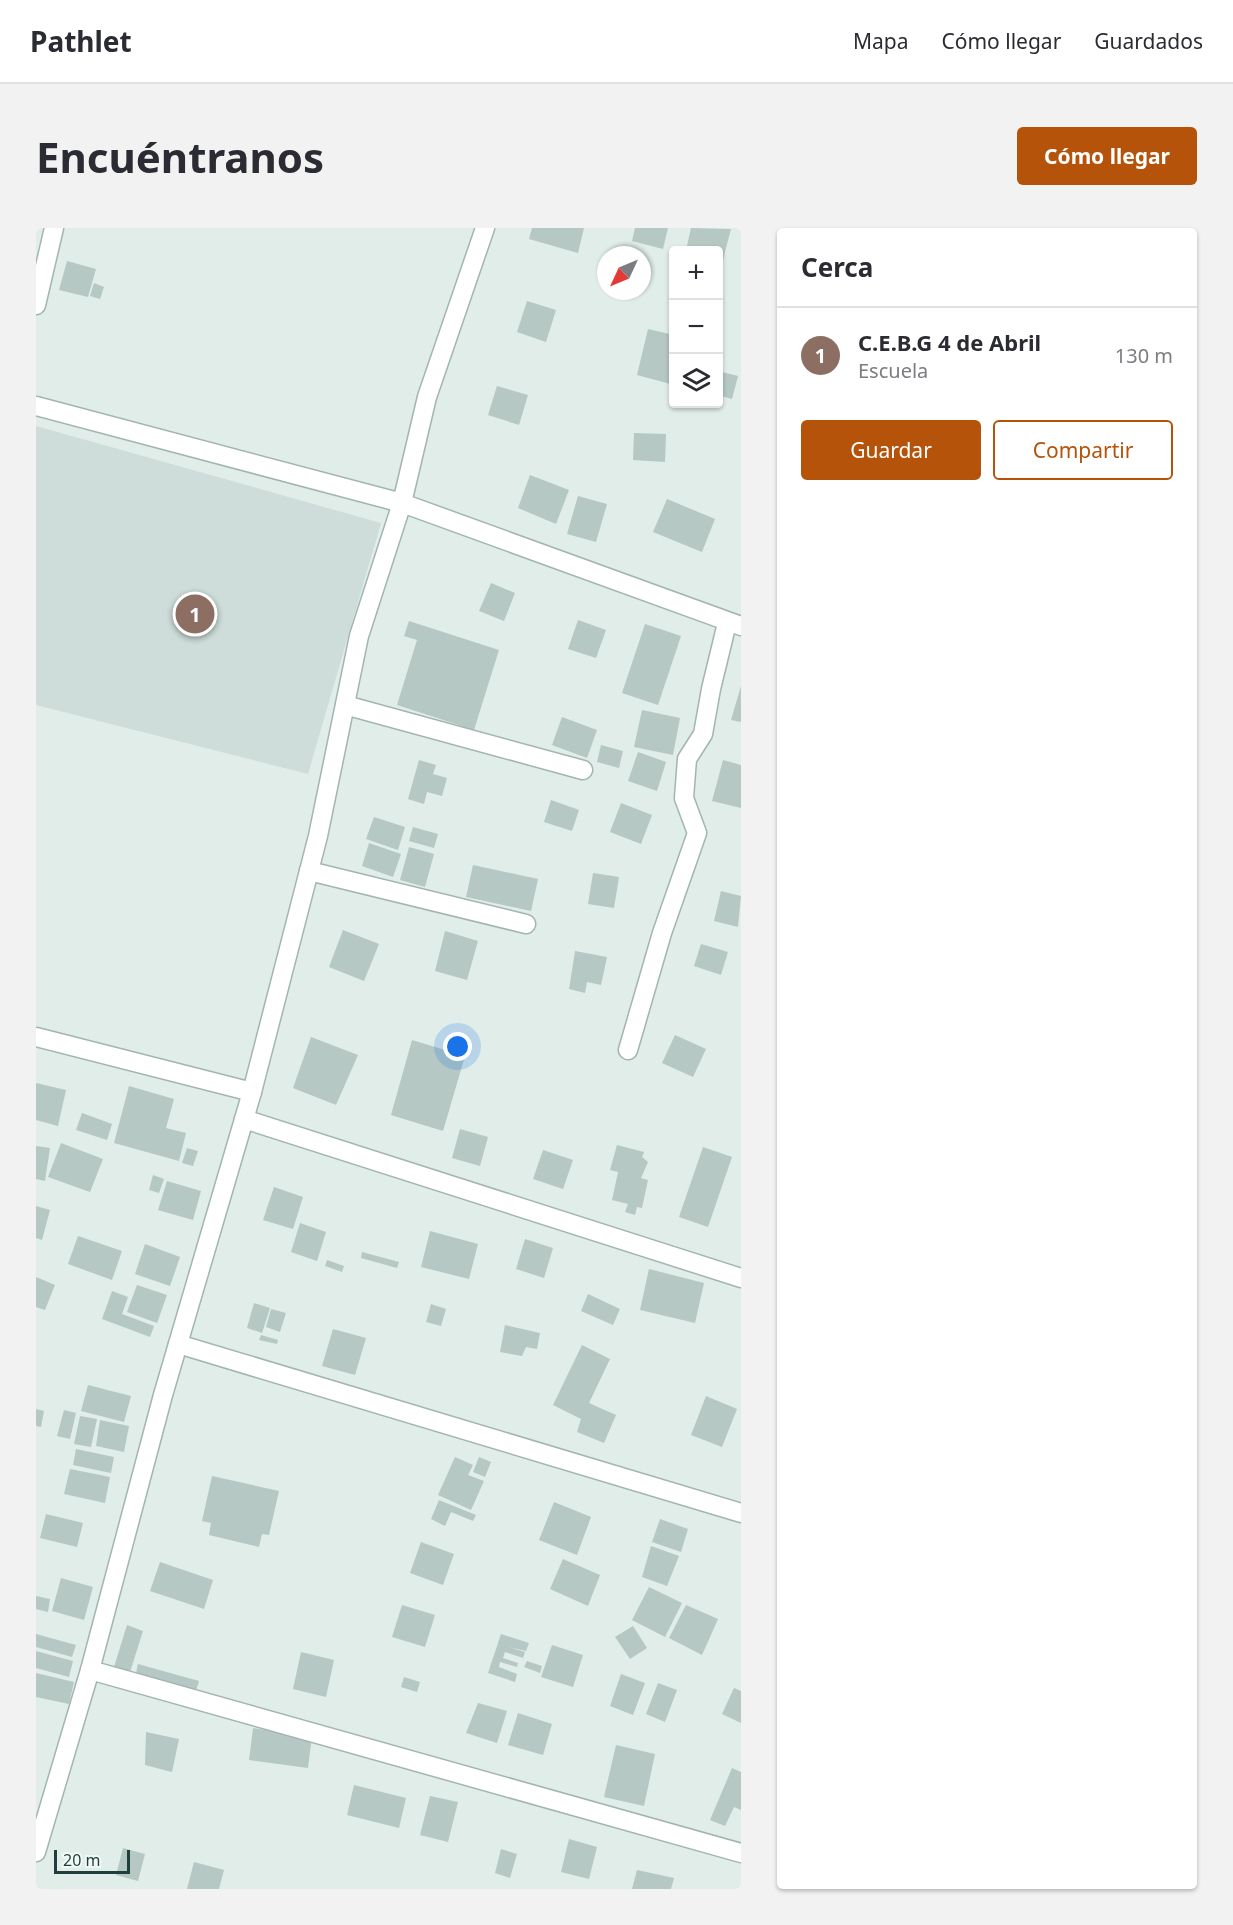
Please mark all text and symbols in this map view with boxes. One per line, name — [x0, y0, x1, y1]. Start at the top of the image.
text: Pathlet — [30, 22, 132, 60]
text: Mapa — [853, 27, 908, 55]
text: Cómo llegar — [941, 27, 1061, 55]
text: Guardados — [1094, 27, 1203, 55]
button: Cómo llegar — [1017, 127, 1197, 185]
text: Encuéntranos — [36, 128, 324, 185]
north arrow — [597, 246, 651, 300]
map controls — [669, 246, 723, 408]
button: + — [669, 246, 723, 300]
text: Cerca — [801, 249, 873, 285]
button: − — [669, 300, 723, 354]
text: C.E.B.G 4 de Abril — [858, 327, 1041, 357]
text: 1 — [815, 342, 826, 369]
text: 130 m — [1115, 342, 1173, 369]
button: layers — [669, 354, 723, 408]
text: Escuela — [858, 357, 928, 384]
button: Guardar — [801, 420, 981, 480]
button: Compartir — [993, 420, 1173, 480]
pin: 1 — [176, 592, 214, 636]
your location — [443, 1032, 472, 1061]
scale bar — [54, 1847, 130, 1874]
text: 20 m — [63, 1849, 100, 1871]

